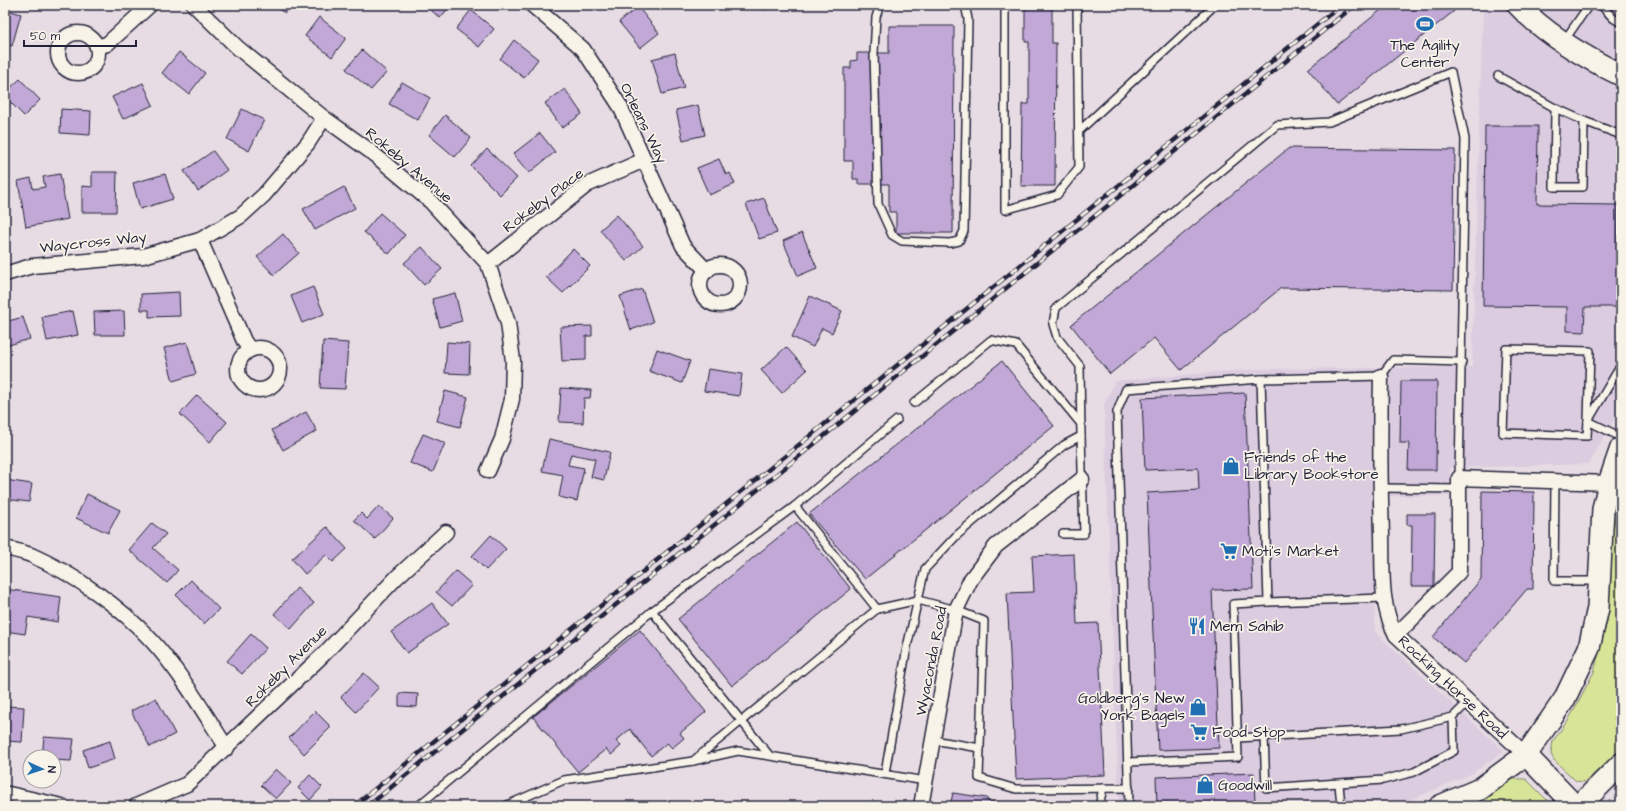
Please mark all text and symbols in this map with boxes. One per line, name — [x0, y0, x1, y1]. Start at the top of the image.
sports icon: The Agility Center — [1415, 14, 1435, 34]
scale bar — [24, 22, 136, 48]
text: 50 m — [30, 28, 61, 45]
place label: The Agility Center — [1390, 35, 1460, 73]
street label: Orleans Way — [614, 79, 672, 168]
street label: Rokeby Avenue — [360, 123, 457, 209]
street label: Rokeby Place — [499, 163, 589, 239]
street label: Waycross Way — [39, 226, 148, 260]
place label: Friends of the Library Bookstore — [1244, 447, 1379, 486]
shop icon: Friends of the Library Bookstore — [1221, 456, 1241, 476]
supermarket icon: Moti's Market — [1219, 541, 1239, 561]
place label: Moti's Market — [1242, 541, 1339, 562]
street label: Wyaconda Road — [911, 604, 953, 718]
restaurant icon: Mem Sahib — [1187, 616, 1207, 636]
place label: Mem Sahib — [1210, 616, 1284, 637]
street label: Rokeby Avenue — [241, 621, 333, 713]
street label: Rocking Horse Road — [1392, 631, 1512, 745]
place label: Goldberg's New York Bagels — [1078, 688, 1185, 727]
shop icon: Goldberg's New York Bagels — [1188, 697, 1208, 717]
supermarket icon: Food Stop — [1189, 722, 1209, 742]
place label: Food Stop — [1212, 722, 1285, 743]
north arrow — [22, 749, 62, 789]
text: N — [44, 766, 59, 773]
shop icon: Goodwill — [1195, 775, 1215, 795]
place label: Goodwill — [1218, 775, 1272, 796]

